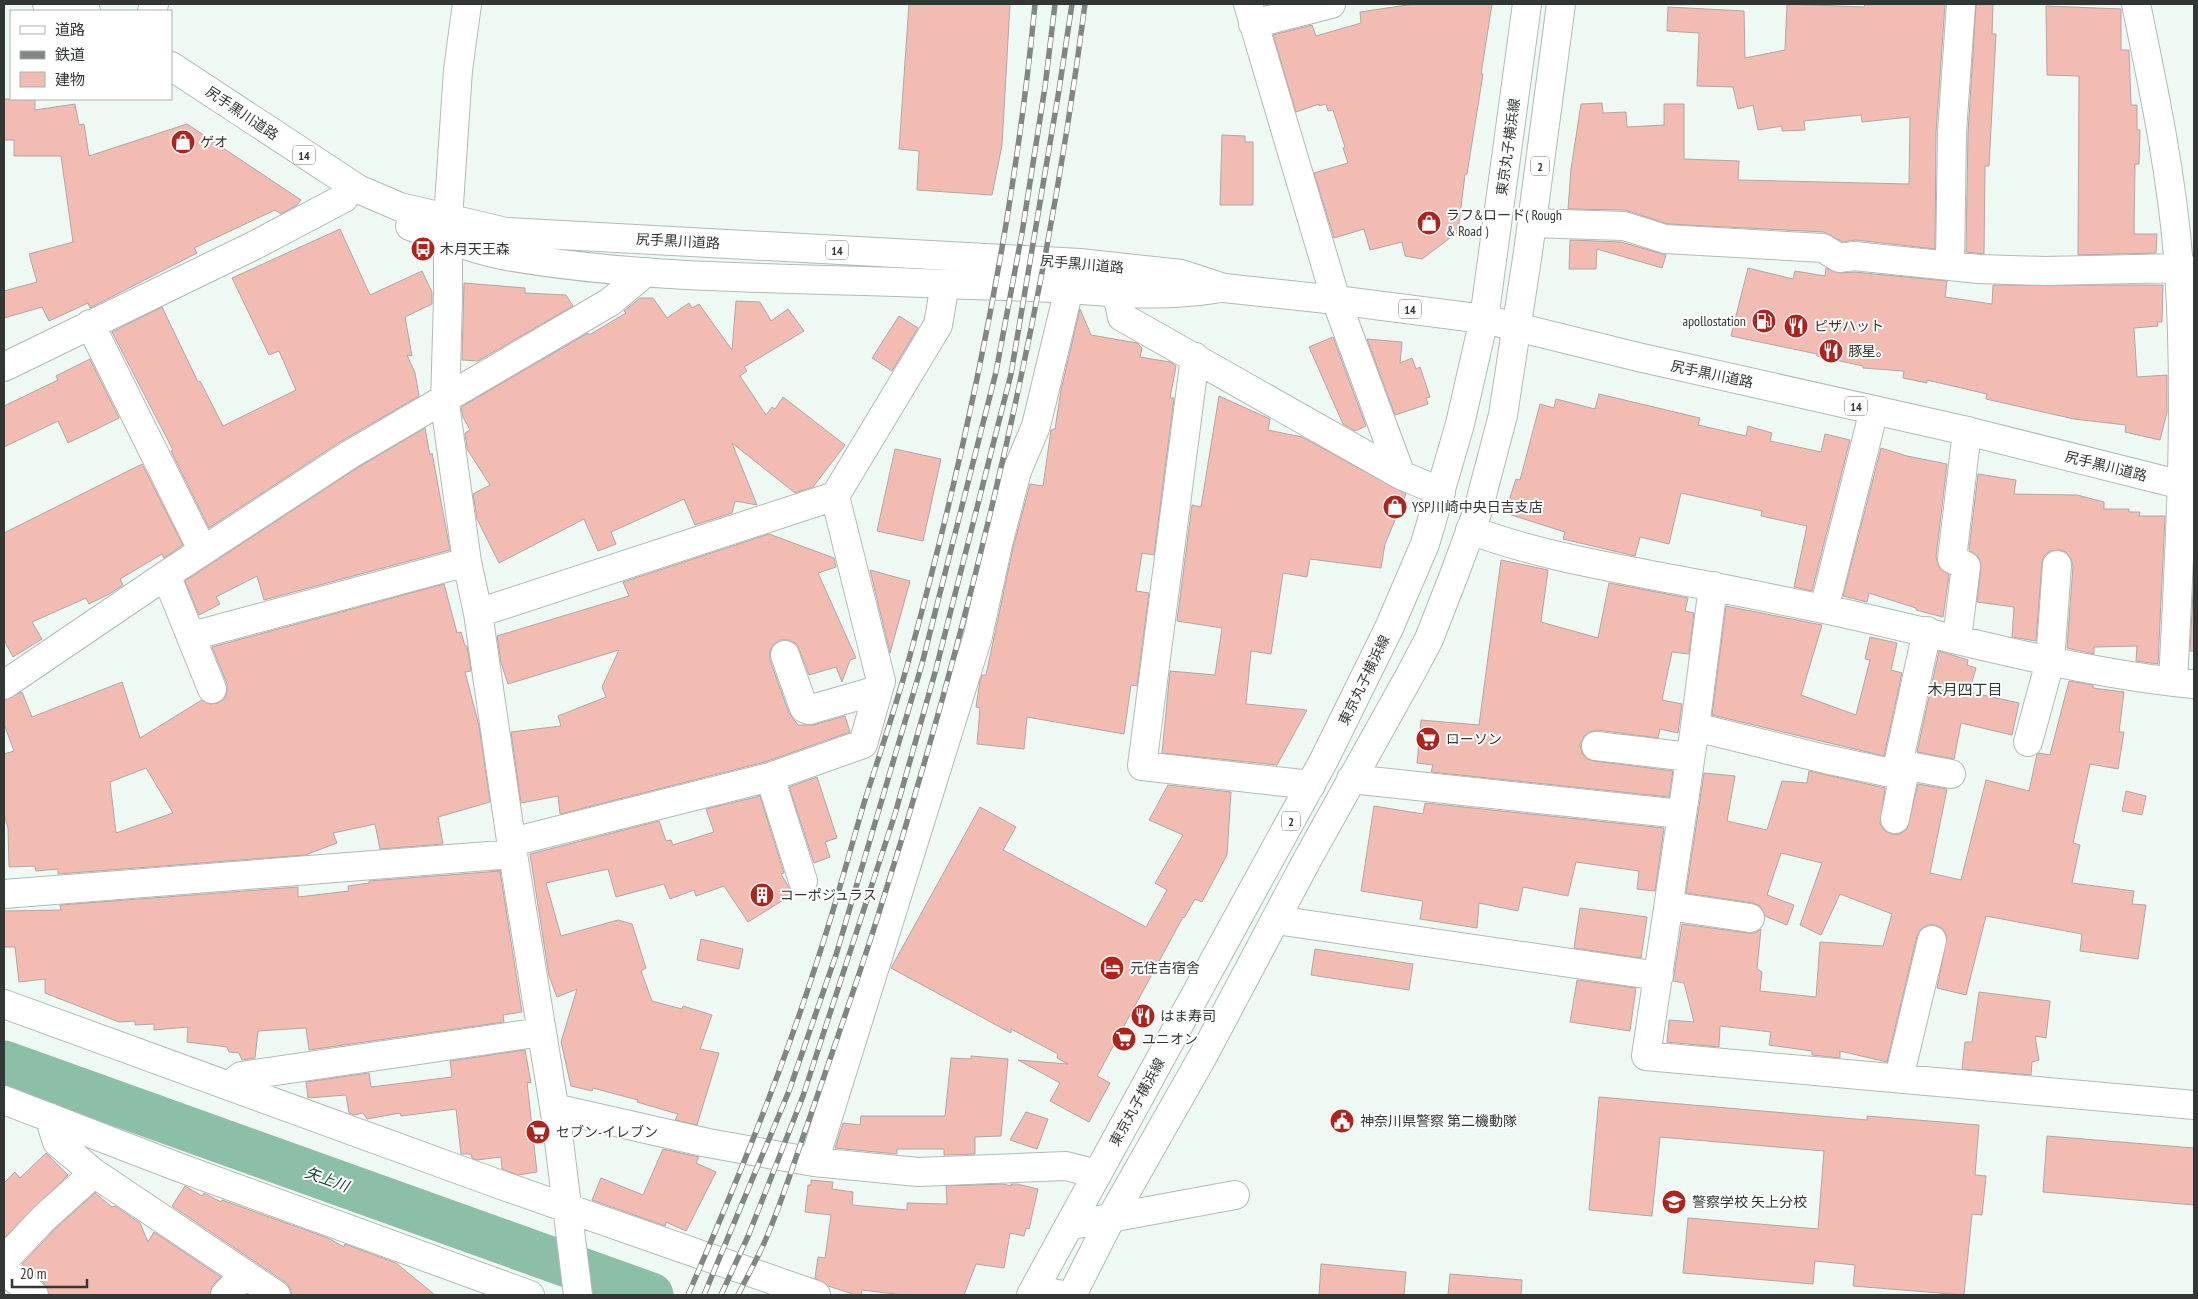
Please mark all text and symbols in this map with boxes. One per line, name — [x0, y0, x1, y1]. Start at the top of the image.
legend — [10, 10, 172, 100]
text: 道路 — [55, 20, 85, 39]
text: 鉄道 — [55, 45, 85, 64]
text: 建物 — [55, 70, 85, 89]
street label: 尻手黒川道路 — [202, 82, 282, 144]
street label: 東京丸子横浜線 — [1492, 97, 1524, 197]
shop icon: ゲオ — [170, 129, 196, 155]
place label: ゲオ — [200, 133, 228, 151]
road number: 14 — [293, 146, 315, 164]
road number: 2 — [1531, 157, 1549, 176]
place label: ラフ&ロード( Rough & Road ) — [1446, 206, 1562, 240]
shop icon: ラフ&ロード( Rough & Road ) — [1416, 210, 1442, 236]
street label: 尻手黒川道路 — [636, 230, 720, 252]
bus stop icon: 木月天王森 — [410, 236, 436, 262]
place label: 木月天王森 — [440, 240, 510, 258]
road number: 14 — [826, 240, 848, 260]
street label: 尻手黒川道路 — [1039, 251, 1125, 277]
road number: 14 — [1399, 300, 1421, 318]
fuel station icon: apollostation — [1751, 308, 1777, 334]
place label: apollostation — [1682, 312, 1746, 330]
restaurant icon: ピザハット — [1783, 313, 1809, 339]
place label: ピザハット — [1814, 317, 1884, 335]
restaurant icon: 豚星。 — [1818, 338, 1844, 364]
place label: 豚星。 — [1848, 342, 1890, 360]
street label: 尻手黒川道路 — [1669, 356, 1755, 392]
road number: 14 — [1845, 396, 1867, 416]
street label: 尻手黒川道路 — [2063, 447, 2149, 485]
shop icon: YSP川崎中央日吉支店 — [1382, 494, 1408, 520]
place label: YSP川崎中央日吉支店 — [1412, 498, 1543, 516]
street label: 東京丸子横浜線 — [1334, 632, 1394, 728]
district label: 木月四丁目 — [1927, 680, 2003, 699]
supermarket icon: ローソン — [1415, 726, 1441, 752]
place label: ローソン — [1446, 730, 1502, 748]
road number: 2 — [1282, 811, 1300, 830]
building icon: コーポジュラス — [749, 882, 775, 908]
place label: コーポジュラス — [780, 886, 877, 904]
hotel icon: 元住吉宿舎 — [1099, 955, 1125, 981]
place label: 元住吉宿舎 — [1130, 959, 1200, 977]
restaurant icon: はま寿司 — [1130, 1003, 1156, 1029]
place label: はま寿司 — [1160, 1007, 1216, 1025]
supermarket icon: ユニオン — [1111, 1026, 1137, 1052]
place label: ユニオン — [1142, 1030, 1198, 1048]
street label: 東京丸子横浜線 — [1105, 1055, 1169, 1149]
public building icon: 神奈川県警察 第二機動隊 — [1329, 1108, 1355, 1134]
place label: 神奈川県警察 第二機動隊 — [1360, 1112, 1517, 1130]
supermarket icon: セブン-イレブン — [525, 1119, 551, 1145]
place label: セブン-イレブン — [556, 1123, 658, 1141]
water label: 矢上川 — [303, 1162, 353, 1196]
school or university icon: 警察学校 矢上分校 — [1661, 1189, 1687, 1215]
place label: 警察学校 矢上分校 — [1692, 1193, 1807, 1211]
scale bar — [12, 1256, 88, 1288]
text: 20 m — [20, 1264, 46, 1283]

